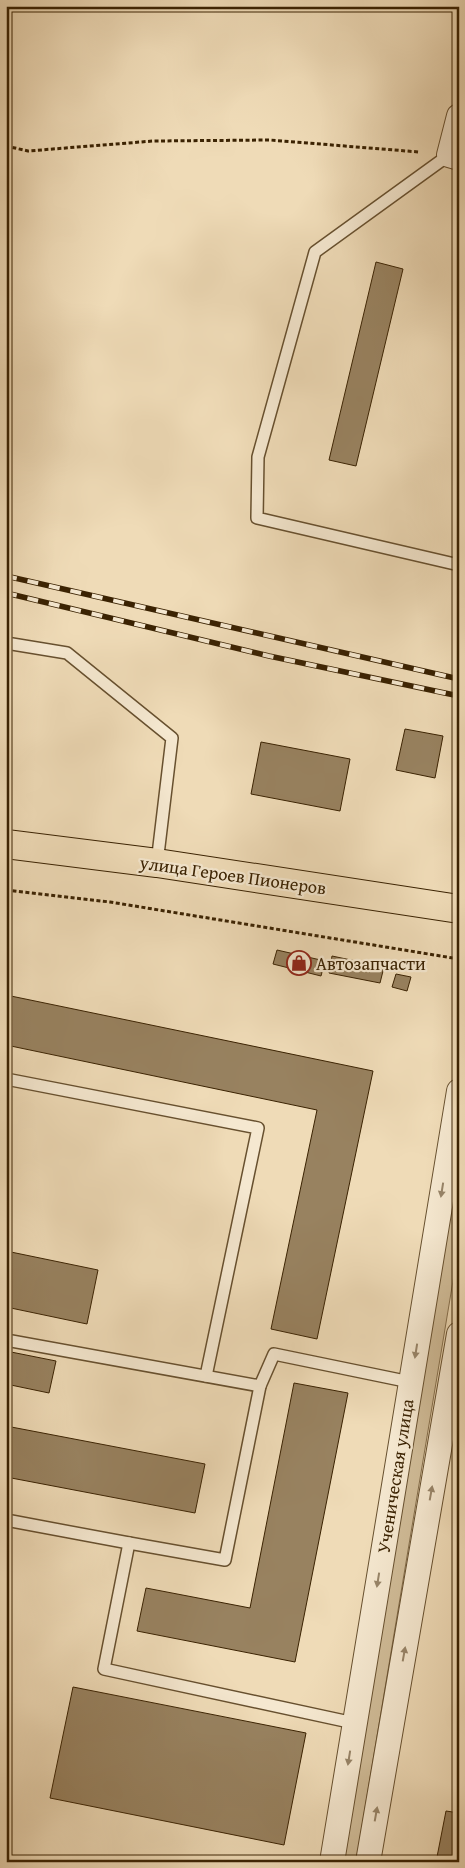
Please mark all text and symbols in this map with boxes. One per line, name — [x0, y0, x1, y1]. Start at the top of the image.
street label: улица Героев Пионеров — [137, 848, 328, 901]
shop icon: Автозапчасти — [286, 950, 312, 976]
place label: Автозапчасти — [316, 950, 426, 977]
one-way arrow — [438, 1183, 446, 1199]
one-way arrow — [411, 1343, 419, 1359]
street label: Ученическая улица — [369, 1396, 421, 1555]
one-way arrow — [428, 1485, 436, 1501]
one-way arrow — [374, 1573, 382, 1589]
one-way arrow — [400, 1645, 408, 1661]
one-way arrow — [344, 1750, 352, 1766]
one-way arrow — [372, 1805, 380, 1821]

